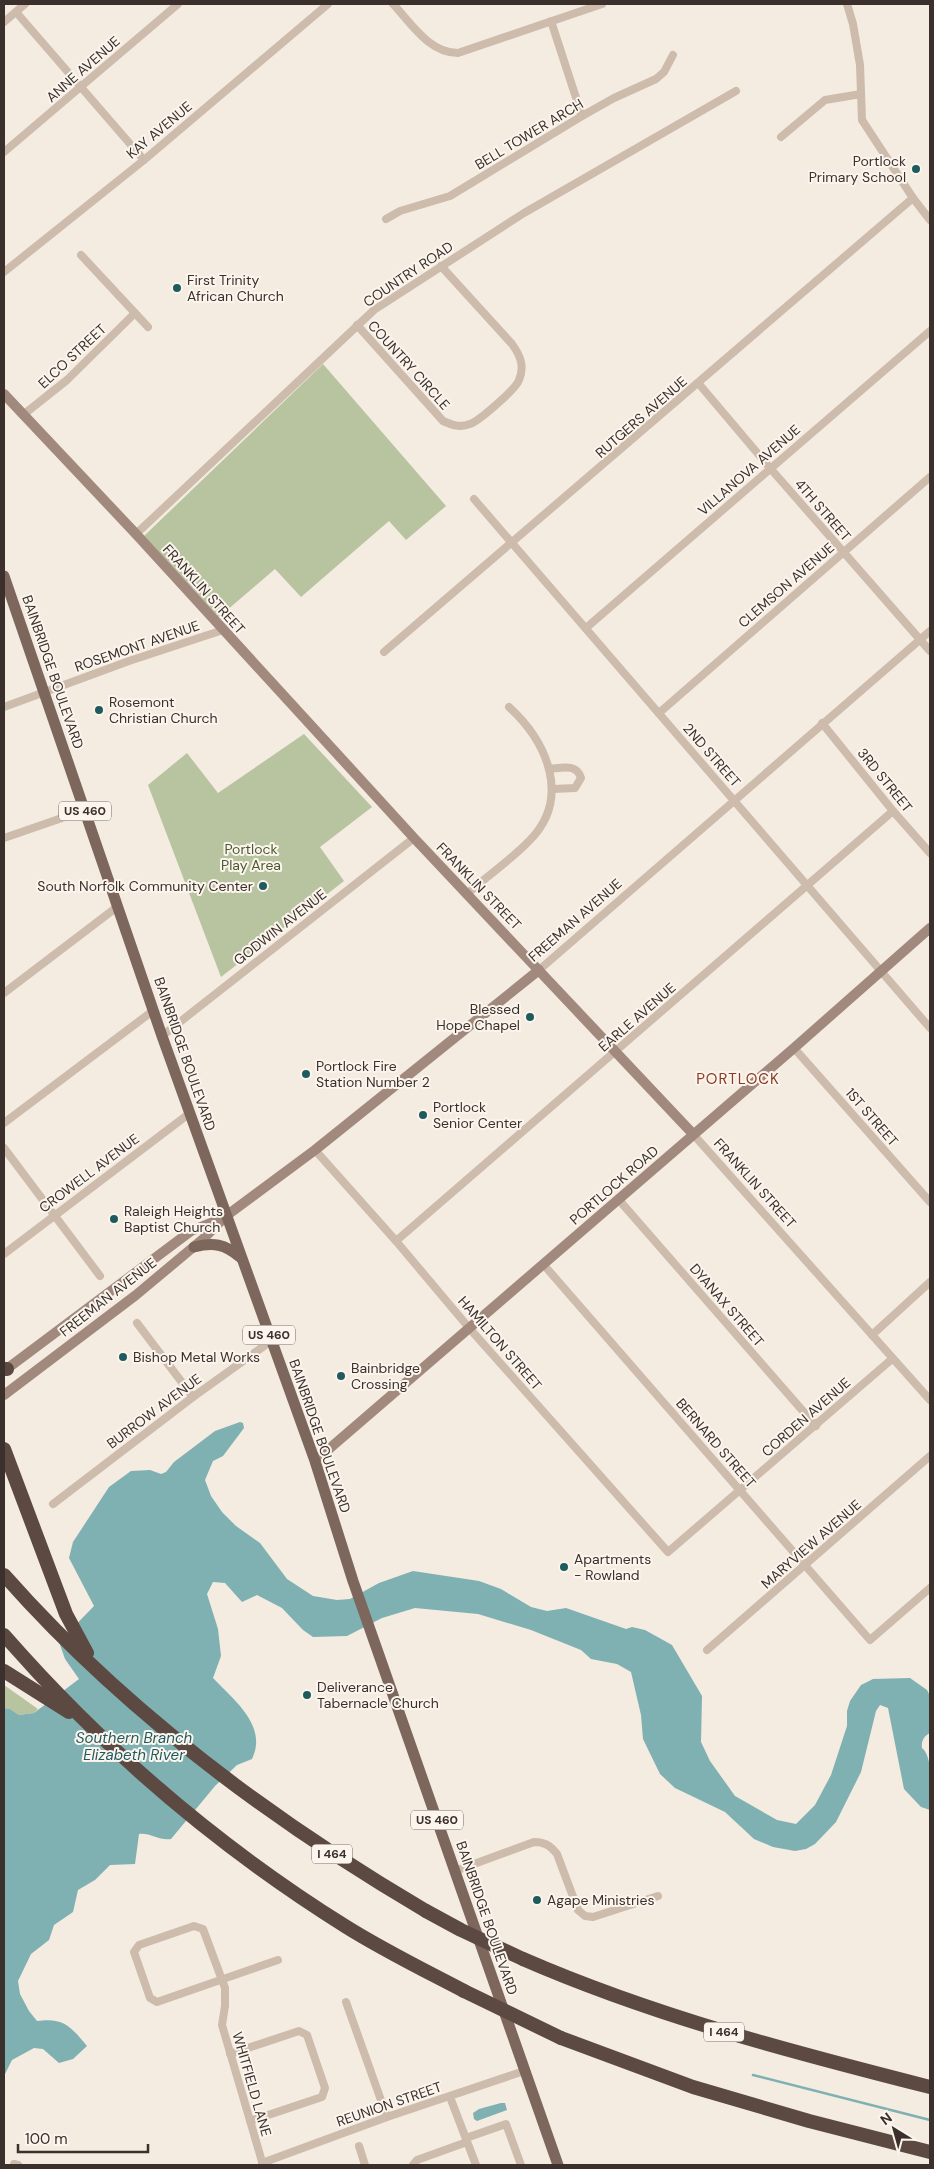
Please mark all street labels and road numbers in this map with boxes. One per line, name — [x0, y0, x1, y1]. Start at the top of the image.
street label: ANNE AVENUE — [42, 32, 124, 106]
street label: BELL TOWER ARCH — [471, 95, 587, 173]
street label: KAY AVENUE — [122, 97, 196, 163]
street label: COUNTRY ROAD — [360, 237, 456, 311]
street label: COUNTRY CIRCLE — [364, 317, 454, 414]
street label: ELCO STREET — [34, 320, 110, 392]
street label: RUTGERS AVENUE — [592, 372, 691, 462]
street label: VILLANOVA AVENUE — [694, 421, 804, 519]
street label: 4TH STREET — [791, 475, 855, 545]
street label: CLEMSON AVENUE — [734, 538, 838, 632]
street label: FRANKLIN STREET — [159, 540, 249, 638]
street label: BAINBRIDGE BOULEVARD — [18, 593, 88, 751]
street label: ROSEMONT AVENUE — [72, 616, 202, 676]
street label: 2ND STREET — [679, 719, 745, 791]
street label: 3RD STREET — [854, 744, 917, 816]
road number: US 460 — [59, 801, 111, 820]
street label: FRANKLIN STREET — [433, 838, 525, 934]
street label: FREEMAN AVENUE — [525, 874, 626, 966]
street label: GODWIN AVENUE — [230, 885, 330, 969]
street label: BAINBRIDGE BOULEVARD — [150, 975, 220, 1133]
street label: EARLE AVENUE — [595, 978, 679, 1055]
street label: 1ST STREET — [842, 1084, 902, 1150]
street label: CROWELL AVENUE — [35, 1129, 143, 1217]
street label: FRANKLIN STREET — [710, 1134, 800, 1232]
street label: PORTLOCK ROAD — [566, 1142, 662, 1228]
street label: FREEMAN AVENUE — [56, 1254, 160, 1340]
street label: DYANAX STREET — [686, 1260, 768, 1350]
street label: HAMILTON STREET — [454, 1292, 546, 1394]
road number: US 460 — [243, 1326, 295, 1344]
street label: BAINBRIDGE BOULEVARD — [285, 1357, 355, 1515]
street label: BURROW AVENUE — [103, 1369, 205, 1452]
street label: CORDEN AVENUE — [758, 1373, 854, 1461]
street label: BERNARD STREET — [672, 1394, 760, 1492]
street label: MARYVIEW AVENUE — [757, 1496, 865, 1592]
road number: US 460 — [411, 1810, 463, 1830]
street label: BAINBRIDGE BOULEVARD — [452, 1839, 522, 1997]
road number: I 464 — [312, 1845, 352, 1864]
road number: I 464 — [704, 2022, 744, 2041]
street label: WHITFIELD LANE — [228, 2030, 276, 2138]
street label: REUNION STREET — [334, 2077, 444, 2130]

